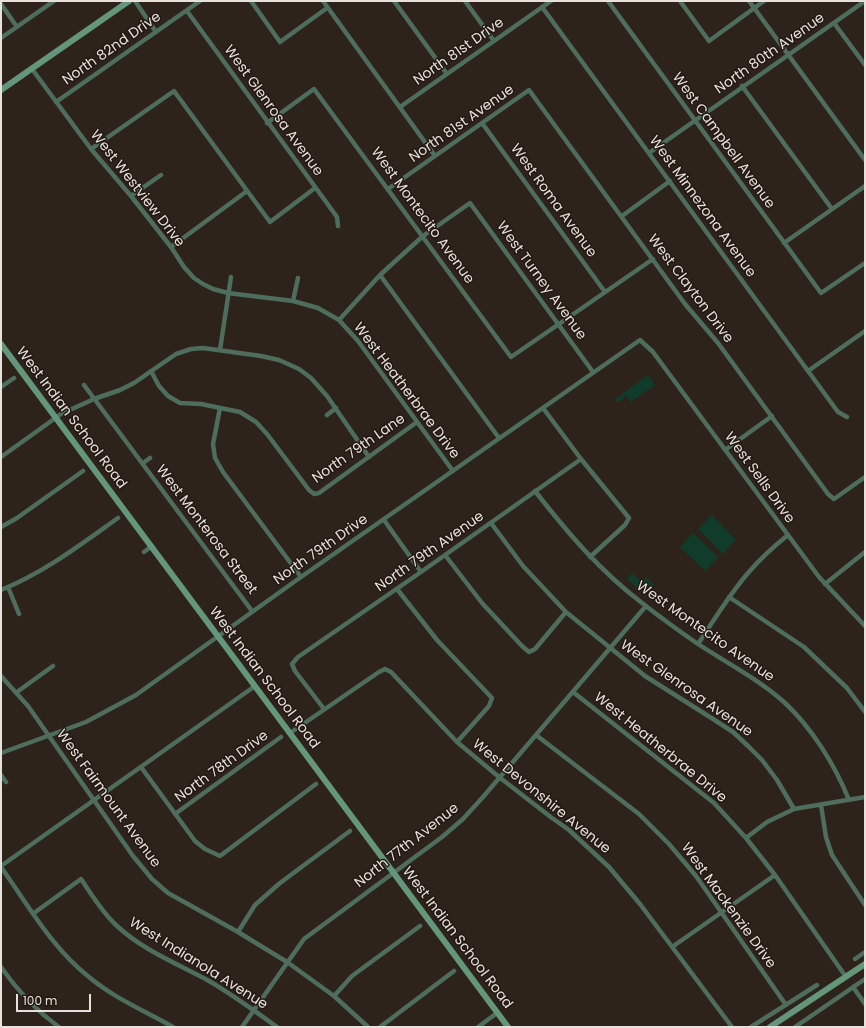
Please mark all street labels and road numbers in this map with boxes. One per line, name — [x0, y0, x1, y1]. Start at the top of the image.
street label: North 82nd Drive — [60, 9, 164, 89]
street label: North 80th Avenue — [712, 10, 828, 98]
street label: North 81st Drive — [411, 15, 507, 89]
street label: West Glenrosa Avenue — [220, 42, 326, 180]
street label: West Campbell Avenue — [668, 70, 778, 212]
street label: North 81st Avenue — [406, 82, 518, 166]
street label: West Westview Drive — [86, 127, 188, 251]
street label: West Minnezona Avenue — [645, 133, 759, 281]
street label: West Roma Avenue — [506, 141, 600, 261]
street label: West Montecito Avenue — [367, 145, 477, 287]
street label: West Turney Avenue — [492, 219, 590, 343]
street label: West Clayton Drive — [644, 231, 736, 347]
street label: West Heatherbrae Drive — [349, 320, 463, 462]
street label: West Indian School Road — [12, 344, 130, 492]
street label: North 79th Lane — [309, 411, 409, 487]
street label: West Sells Drive — [720, 429, 798, 527]
street label: West Monterosa Street — [152, 462, 260, 598]
street label: North 79th Avenue — [372, 508, 488, 596]
street label: North 79th Drive — [271, 511, 371, 589]
street label: West Montecito Avenue — [633, 578, 777, 686]
street label: West Indian School Road — [205, 604, 323, 752]
street label: West Glenrosa Avenue — [617, 637, 755, 741]
street label: West Heatherbrae Drive — [590, 689, 730, 807]
street label: West Fairmount Avenue — [52, 727, 164, 871]
street label: North 78th Drive — [172, 728, 272, 806]
street label: West Devonshire Avenue — [469, 736, 613, 858]
street label: North 77th Avenue — [352, 800, 462, 892]
street label: West Mackenzie Drive — [677, 840, 779, 972]
street label: West Indian School Road — [398, 864, 516, 1012]
street label: West Indianola Avenue — [126, 914, 270, 1014]

